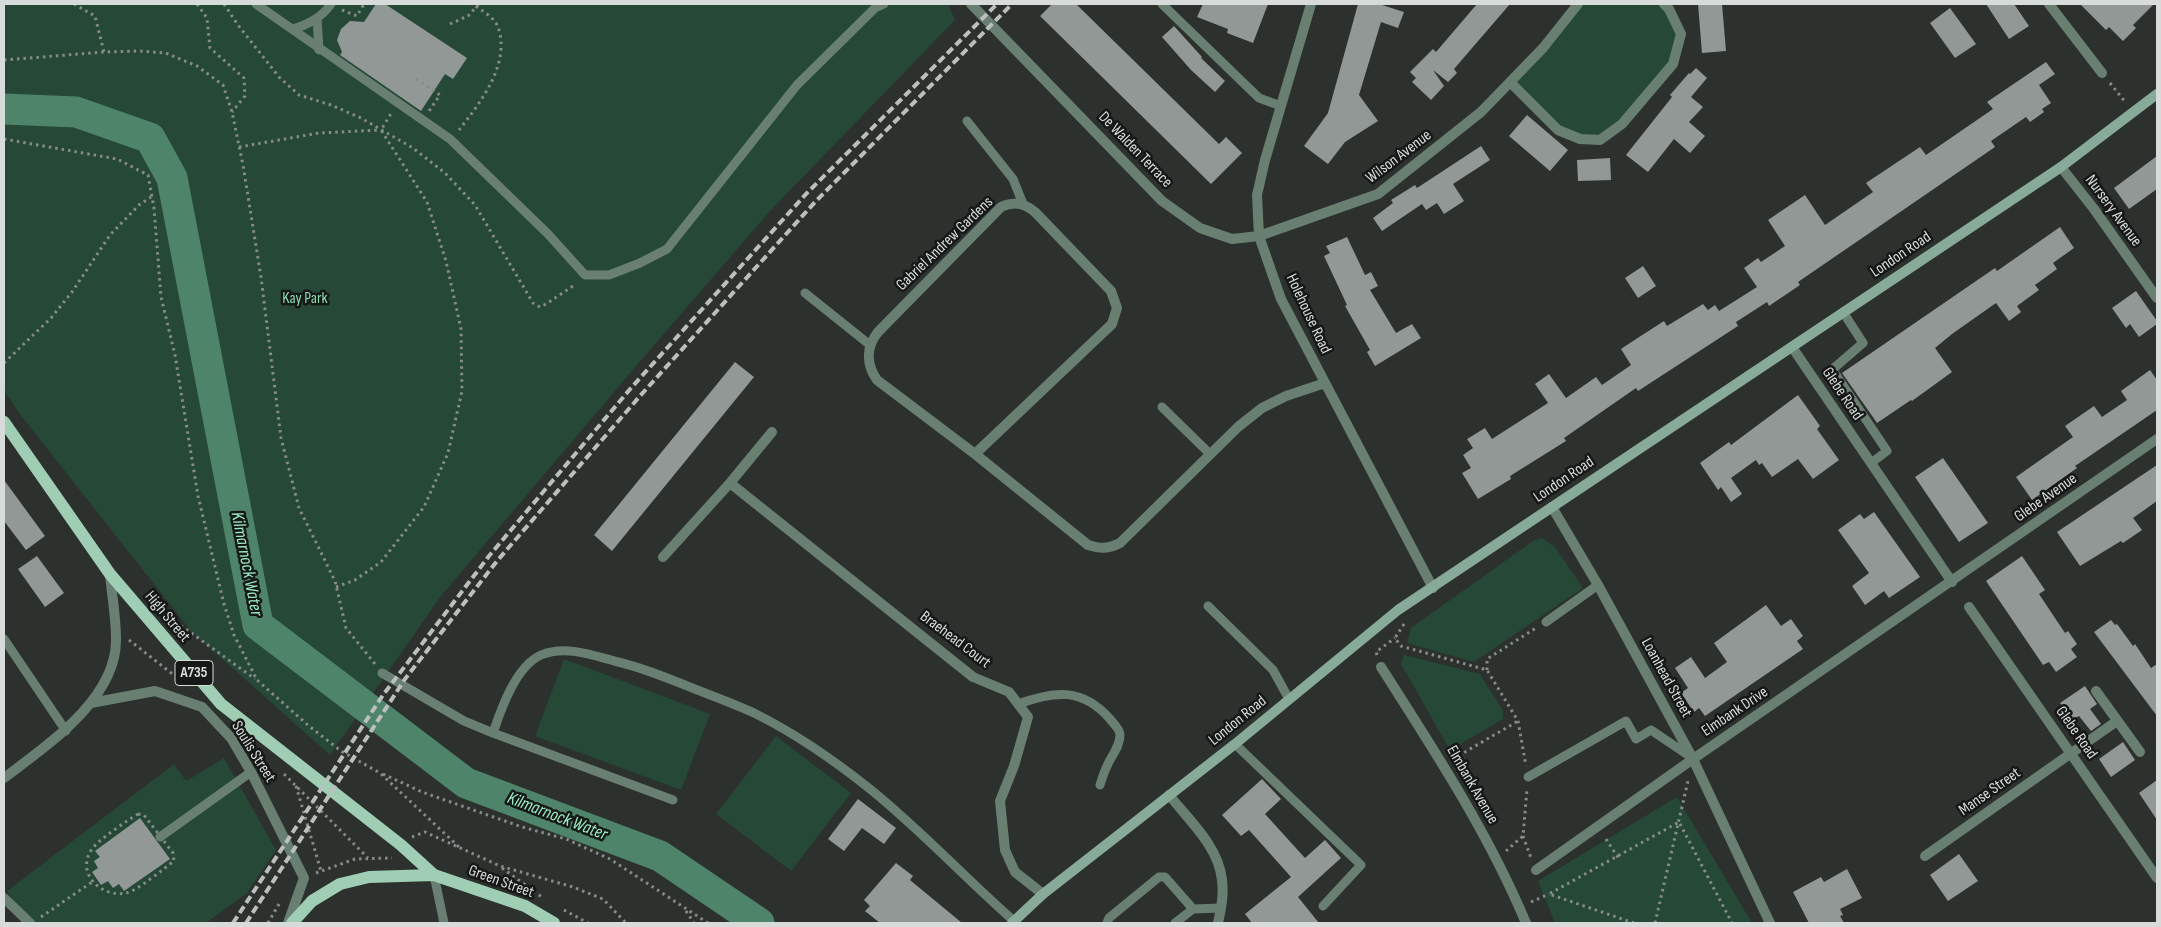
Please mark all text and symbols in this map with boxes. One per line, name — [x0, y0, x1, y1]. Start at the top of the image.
street label: De Walden Terrace — [1094, 108, 1176, 192]
street label: Wilson Avenue — [1362, 126, 1436, 188]
street label: Nursery Avenue — [2081, 171, 2145, 251]
street label: Gabriel Andrew Gardens — [893, 193, 997, 295]
street label: London Road — [1867, 228, 1935, 282]
street label: Holehouse Road — [1281, 271, 1335, 357]
park label: Kay Park — [282, 289, 328, 309]
street label: Glebe Road — [1817, 364, 1867, 424]
street label: London Road — [1530, 453, 1598, 507]
street label: Glebe Avenue — [2011, 469, 2081, 527]
water label: Kilmarnock Water — [225, 510, 267, 618]
street label: High Street — [140, 588, 194, 646]
street label: Braehead Court — [916, 607, 994, 673]
street label: Loanhead Street — [1636, 635, 1696, 721]
road number: A735 — [175, 660, 213, 686]
street label: Elmbank Drive — [1698, 683, 1772, 741]
street label: London Road — [1205, 692, 1271, 750]
street label: Glebe Road — [2051, 703, 2101, 763]
street label: Soulis Street — [227, 718, 279, 786]
street label: Elmbank Avenue — [1442, 742, 1502, 828]
street label: Manse Street — [1955, 764, 2025, 820]
water label: Kilmarnock Water — [504, 788, 610, 846]
street label: Green Street — [466, 861, 536, 903]

